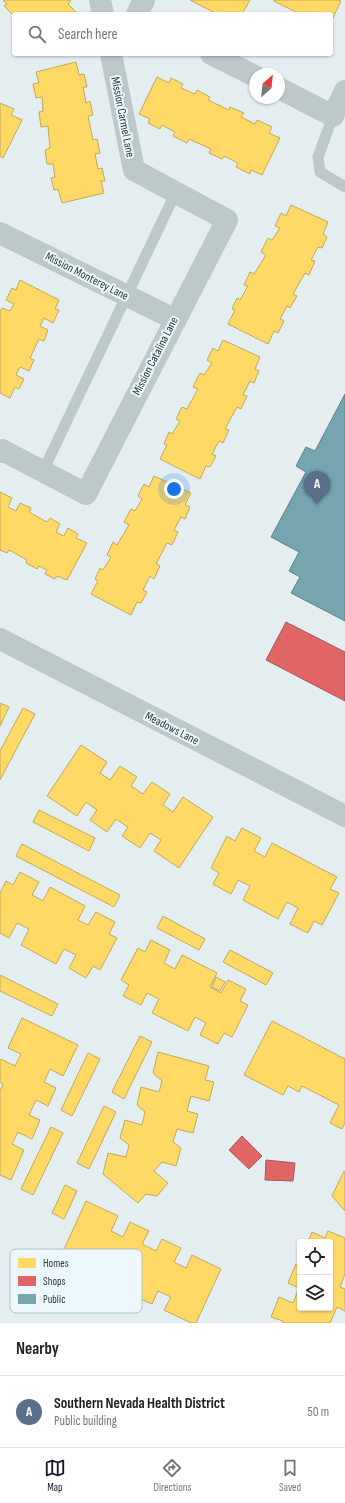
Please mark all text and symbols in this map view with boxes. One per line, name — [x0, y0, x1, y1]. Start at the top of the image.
search box — [12, 12, 333, 56]
icon: search — [26, 23, 48, 45]
text: Search here — [58, 25, 118, 44]
north arrow — [249, 68, 285, 104]
street label: Mission Carmel Lane — [107, 76, 138, 159]
street label: Mission Monterey Lane — [43, 249, 131, 304]
street label: Mission Catalina Lane — [129, 314, 182, 398]
pin: A — [304, 471, 330, 504]
your location — [164, 479, 184, 499]
street label: Meadows Lane — [142, 708, 201, 748]
map controls — [297, 1239, 333, 1311]
button: locate — [297, 1239, 333, 1275]
legend — [10, 1249, 142, 1313]
text: Homes — [43, 1257, 69, 1270]
text: Shops — [43, 1275, 66, 1288]
button: layers — [297, 1275, 333, 1311]
text: Public — [43, 1293, 66, 1306]
text: Nearby — [16, 1339, 59, 1359]
text: Southern Nevada Health District — [54, 1394, 225, 1413]
text: A — [26, 1404, 32, 1420]
text: 50 m — [308, 1404, 329, 1420]
text: Public building — [54, 1413, 117, 1429]
tab: Map — [44, 1457, 66, 1494]
tab: Directions — [154, 1457, 191, 1494]
tab: Saved — [279, 1457, 301, 1494]

